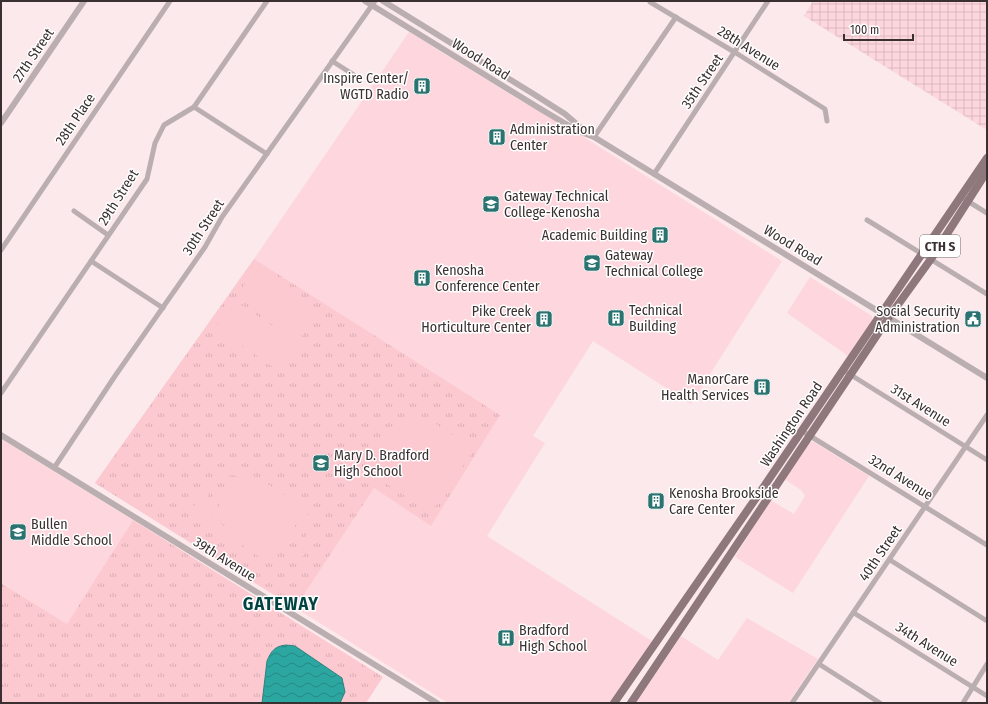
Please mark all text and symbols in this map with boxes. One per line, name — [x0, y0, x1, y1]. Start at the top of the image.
scale bar — [844, 16, 913, 42]
street label: 28th Avenue — [714, 23, 783, 74]
text: 100 m — [850, 23, 879, 37]
street label: 27th Street — [9, 25, 58, 85]
street label: Wood Road — [449, 35, 513, 84]
street label: 35th Street — [678, 50, 727, 112]
place label: Inspire Center/ WGTD Radio — [323, 70, 409, 103]
building icon: Inspire Center/ WGTD Radio — [412, 76, 432, 96]
street label: 28th Place — [52, 90, 99, 148]
place label: Administration Center — [510, 121, 595, 154]
building icon: Administration Center — [487, 127, 507, 147]
street label: 29th Street — [95, 166, 142, 228]
place label: Gateway Technical College-Kenosha — [504, 188, 609, 221]
school or university icon: Gateway Technical College-Kenosha — [481, 194, 501, 214]
street label: 30th Street — [179, 196, 228, 258]
street label: Wood Road — [761, 221, 825, 269]
building icon: Academic Building — [650, 225, 670, 245]
place label: Academic Building — [542, 227, 647, 244]
road number: CTH S — [920, 235, 960, 257]
place label: Gateway Technical College — [605, 247, 703, 280]
school or university icon: Gateway Technical College — [582, 253, 602, 273]
place label: Kenosha Conference Center — [435, 262, 540, 295]
building icon: Kenosha Conference Center — [412, 268, 432, 288]
place label: Technical Building — [629, 302, 682, 335]
place label: Pike Creek Horticulture Center — [421, 303, 531, 336]
place label: Social Security Administration — [875, 303, 961, 336]
building icon: Technical Building — [606, 308, 626, 328]
building icon: Pike Creek Horticulture Center — [534, 309, 554, 329]
public building icon: Social Security Administration — [963, 309, 983, 329]
place label: ManorCare Health Services — [661, 371, 749, 404]
building icon: ManorCare Health Services — [752, 377, 772, 397]
street label: Washington Road — [757, 378, 826, 470]
street label: 31st Avenue — [888, 380, 954, 431]
place label: Mary D. Bradford High School — [334, 447, 429, 480]
street label: 32nd Avenue — [865, 451, 936, 504]
school or university icon: Mary D. Bradford High School — [311, 453, 331, 473]
place label: Kenosha Brookside Care Center — [669, 485, 779, 518]
building icon: Kenosha Brookside Care Center — [646, 491, 666, 511]
place label: Bullen Middle School — [31, 516, 112, 549]
school or university icon: Bullen Middle School — [8, 522, 28, 542]
street label: 40th Street — [856, 522, 906, 584]
street label: 39th Avenue — [190, 534, 259, 585]
district label: GATEWAY — [243, 593, 319, 615]
street label: 34th Avenue — [892, 619, 961, 670]
place label: Bradford High School — [519, 622, 587, 655]
building icon: Bradford High School — [496, 628, 516, 648]

